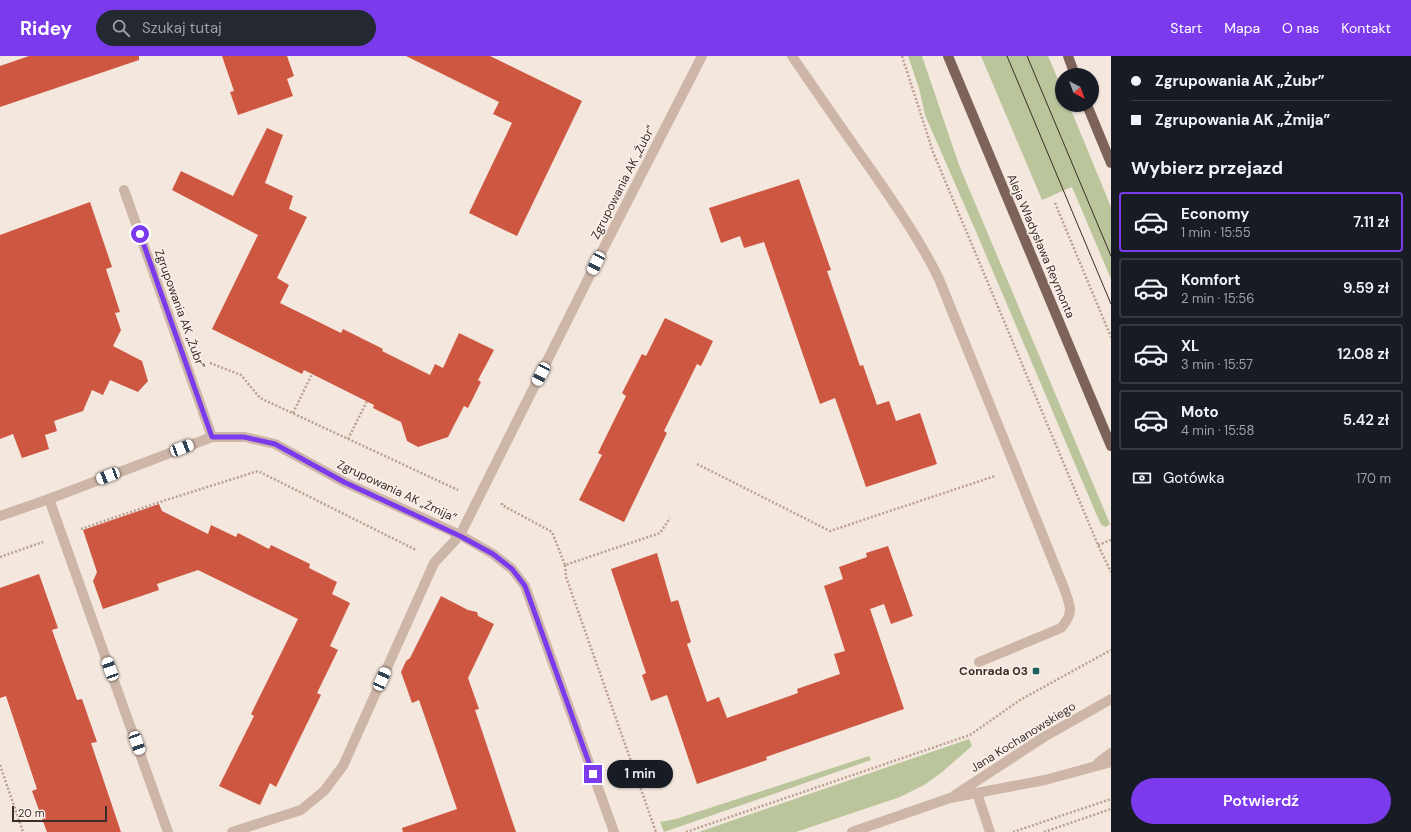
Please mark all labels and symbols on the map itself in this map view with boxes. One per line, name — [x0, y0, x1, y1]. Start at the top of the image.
north arrow — [1055, 68, 1099, 112]
street label: Zgrupowania AK „Żubr” — [587, 122, 659, 242]
street label: Aleja Władysława Reymonta — [1003, 171, 1079, 321]
route start — [131, 225, 149, 243]
street label: Zgrupowania AK „Żubr” — [151, 247, 209, 371]
car — [585, 250, 607, 276]
car — [530, 361, 552, 387]
car — [169, 438, 195, 458]
street label: Zgrupowania AK „Żmija” — [335, 456, 460, 526]
car — [95, 466, 121, 486]
car — [100, 656, 120, 682]
place label: Conrada 03 — [959, 663, 1028, 679]
car — [372, 666, 392, 692]
marker: Conrada 03 — [1031, 666, 1041, 676]
street label: Jana Kochanowskiego — [967, 698, 1079, 776]
car — [127, 730, 147, 756]
callout: 1 min — [607, 760, 673, 788]
route end — [584, 765, 602, 783]
scale bar — [12, 804, 107, 823]

